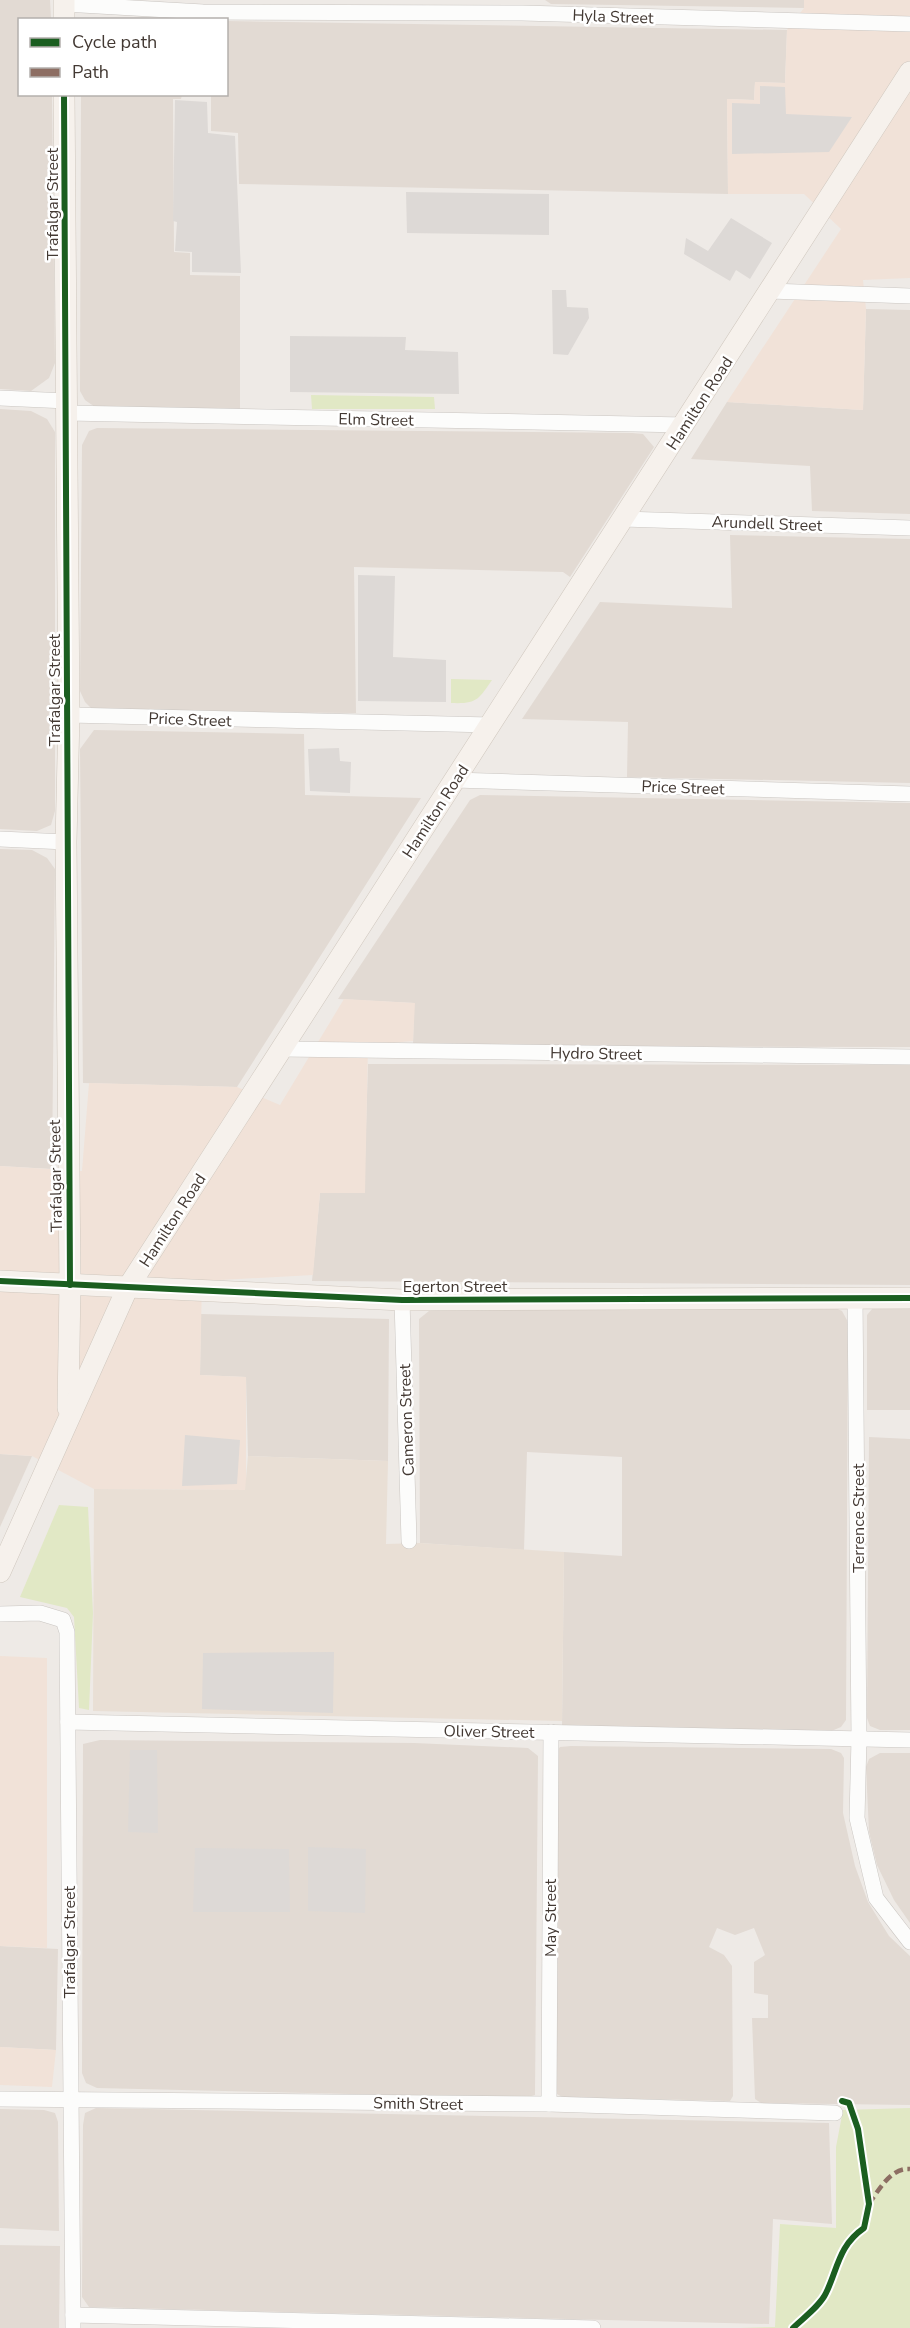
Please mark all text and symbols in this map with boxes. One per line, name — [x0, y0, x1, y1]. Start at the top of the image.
street label: Hyla Street — [572, 5, 654, 29]
legend — [18, 18, 228, 96]
text: Cycle path — [72, 30, 157, 54]
text: Path — [72, 60, 109, 84]
street label: Trafalgar Street — [42, 147, 64, 260]
street label: Hamilton Road — [661, 352, 738, 455]
street label: Elm Street — [338, 408, 414, 432]
street label: Arundell Street — [711, 511, 823, 537]
street label: Trafalgar Street — [44, 633, 66, 746]
street label: Price Street — [148, 708, 232, 732]
street label: Hamilton Road — [397, 760, 474, 863]
street label: Price Street — [641, 776, 725, 800]
street label: Hydro Street — [550, 1042, 643, 1066]
street label: Trafalgar Street — [44, 1119, 68, 1232]
street label: Hamilton Road — [134, 1169, 211, 1272]
street label: Egerton Street — [403, 1276, 508, 1298]
street label: Cameron Street — [394, 1363, 420, 1477]
street label: Terrence Street — [848, 1463, 870, 1573]
street label: Oliver Street — [443, 1720, 535, 1744]
street label: May Street — [540, 1879, 562, 1957]
street label: Trafalgar Street — [59, 1885, 81, 1998]
street label: Smith Street — [373, 2092, 463, 2116]

